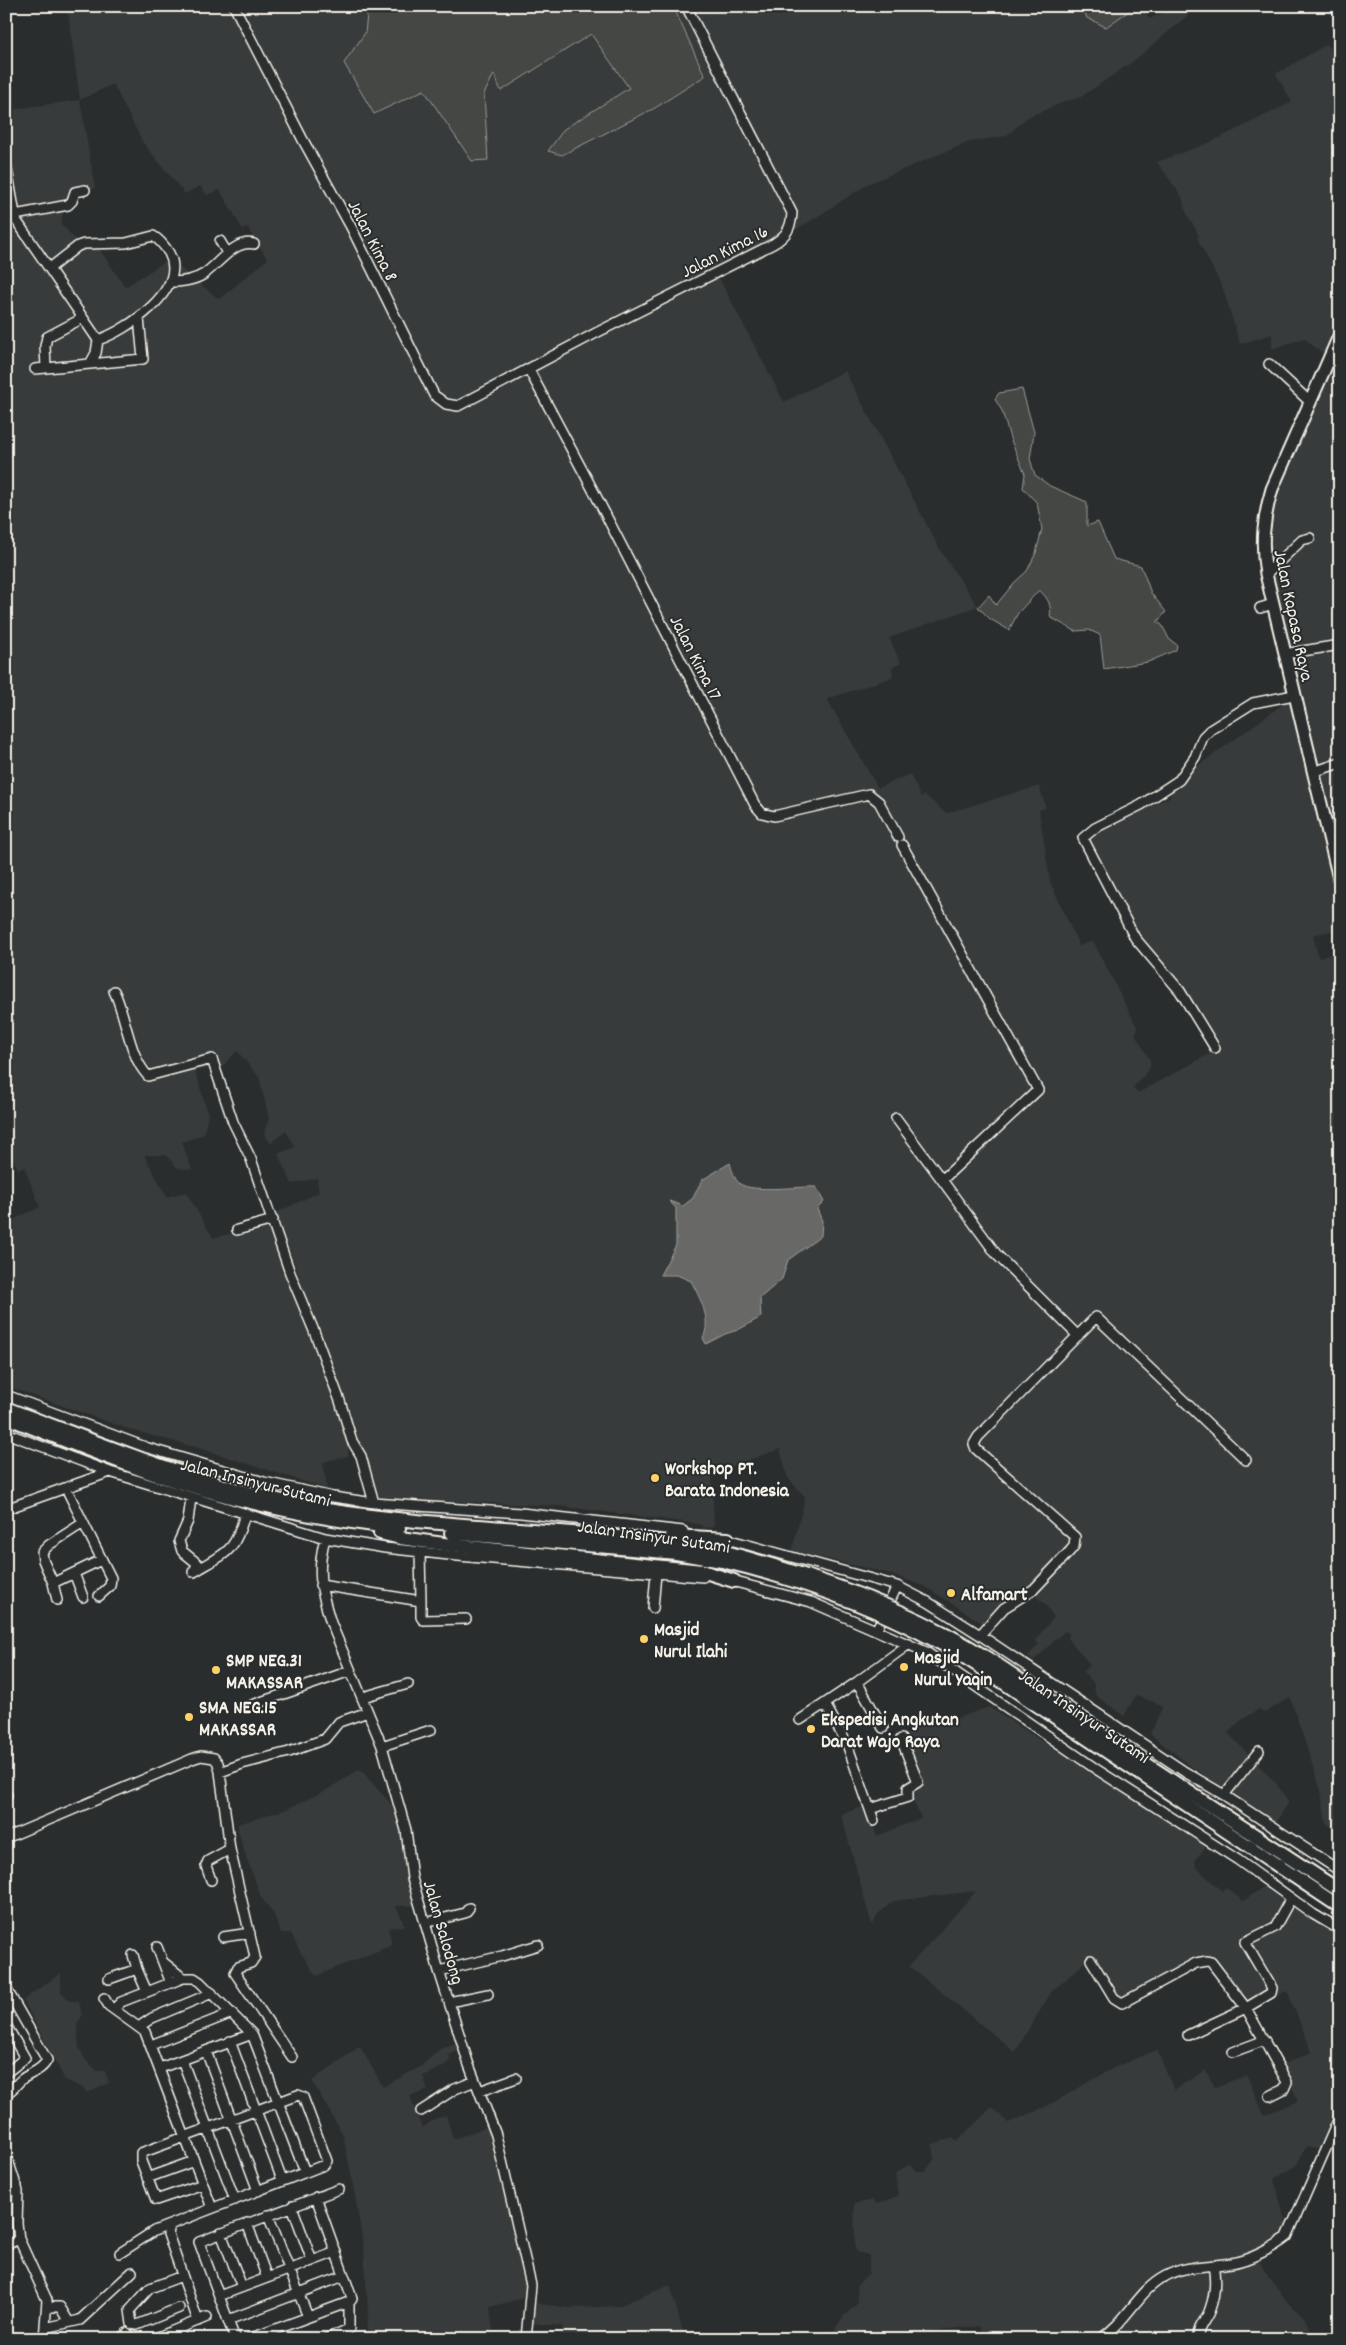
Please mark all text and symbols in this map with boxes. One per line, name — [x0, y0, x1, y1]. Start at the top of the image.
street label: Jalan Kima 8 — [339, 196, 403, 287]
street label: Jalan Kima 16 — [677, 220, 774, 287]
street label: Jalan Kapasa Raya — [1264, 547, 1319, 685]
street label: Jalan Kima 17 — [661, 611, 727, 706]
street label: Jalan Insinyur Sutami — [177, 1453, 333, 1516]
place label: Workshop PT. Barata Indonesia — [665, 1457, 790, 1506]
marker: Workshop PT. Barata Indonesia — [649, 1472, 661, 1484]
street label: Jalan Insinyur Sutami — [576, 1514, 732, 1563]
place label: Alfamart — [961, 1583, 1028, 1610]
marker: Alfamart — [945, 1587, 957, 1599]
place label: Masjid Nurul Ilahi — [654, 1618, 728, 1667]
marker: Masjid Nurul Ilahi — [638, 1633, 650, 1645]
place label: Masjid Nurul Yaqin — [914, 1646, 992, 1695]
place label: SMP NEG.31 MAKASSAR — [226, 1649, 303, 1698]
marker: Masjid Nurul Yaqin — [898, 1661, 910, 1673]
marker: SMP NEG.31 MAKASSAR — [210, 1664, 222, 1676]
street label: Jalan Insinyur Sutami — [1012, 1664, 1155, 1772]
place label: SMA NEG.15 MAKASSAR — [199, 1696, 277, 1745]
place label: Ekspedisi Angkutan Darat Wajo Raya — [821, 1708, 959, 1757]
marker: SMA NEG.15 MAKASSAR — [183, 1711, 195, 1723]
marker: Ekspedisi Angkutan Darat Wajo Raya — [805, 1723, 817, 1735]
street label: Jalan Salodong — [414, 1878, 469, 1988]

